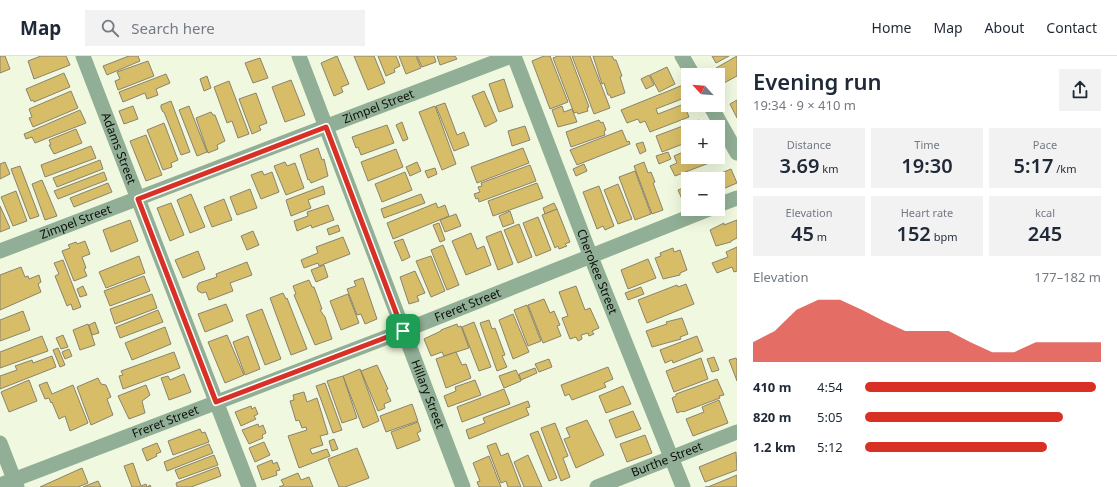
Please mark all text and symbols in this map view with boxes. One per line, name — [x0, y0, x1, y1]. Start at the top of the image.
search box — [85, 10, 365, 46]
text: Map — [20, 15, 61, 41]
icon: search — [99, 17, 121, 39]
text: Search here — [131, 18, 215, 38]
text: Home — [872, 18, 911, 37]
text: Map — [933, 18, 963, 37]
text: About — [985, 18, 1024, 37]
text: Contact — [1046, 18, 1097, 37]
text: Evening run — [753, 66, 882, 96]
north arrow — [681, 68, 725, 112]
map controls — [681, 68, 725, 216]
button: share — [1059, 69, 1101, 111]
street label: Zimpel Street — [340, 85, 417, 127]
text: 19:34 · 9 × 410 m — [753, 96, 856, 114]
street label: Adams Street — [98, 110, 141, 187]
button: + — [681, 120, 725, 164]
text: Distance — [787, 137, 831, 152]
text: Time — [914, 137, 940, 152]
text: Pace — [1033, 137, 1057, 152]
text: 3.69 — [780, 152, 819, 179]
text: 19:30 — [901, 152, 953, 179]
text: 5:17 — [1014, 152, 1053, 179]
text: km — [819, 161, 838, 176]
text: /km — [1053, 161, 1076, 176]
button: − — [681, 172, 725, 216]
street label: Zimpel Street — [37, 200, 114, 243]
text: Elevation — [786, 205, 832, 220]
text: Heart rate — [901, 205, 953, 220]
text: kcal — [1035, 205, 1055, 220]
text: 45 — [791, 220, 814, 247]
text: 152 — [896, 220, 931, 247]
text: 245 — [1028, 220, 1062, 247]
street label: Cherokee Street — [573, 226, 622, 317]
text: m — [814, 229, 827, 244]
text: bpm — [931, 229, 958, 244]
text: Elevation — [753, 268, 809, 286]
text: 177–182 m — [1034, 268, 1101, 286]
street label: Freret Street — [432, 284, 504, 326]
pin — [386, 314, 420, 348]
icon: arrive — [392, 320, 414, 342]
street label: Hillary Street — [407, 357, 449, 432]
text: 410 m — [753, 378, 791, 396]
text: 4:54 — [817, 378, 843, 396]
street label: Freret Street — [129, 401, 202, 442]
text: 820 m — [753, 408, 791, 426]
text: 5:05 — [817, 408, 843, 426]
street label: Burthe Street — [628, 437, 705, 481]
text: 1.2 km — [753, 438, 796, 456]
text: 5:12 — [817, 438, 843, 456]

